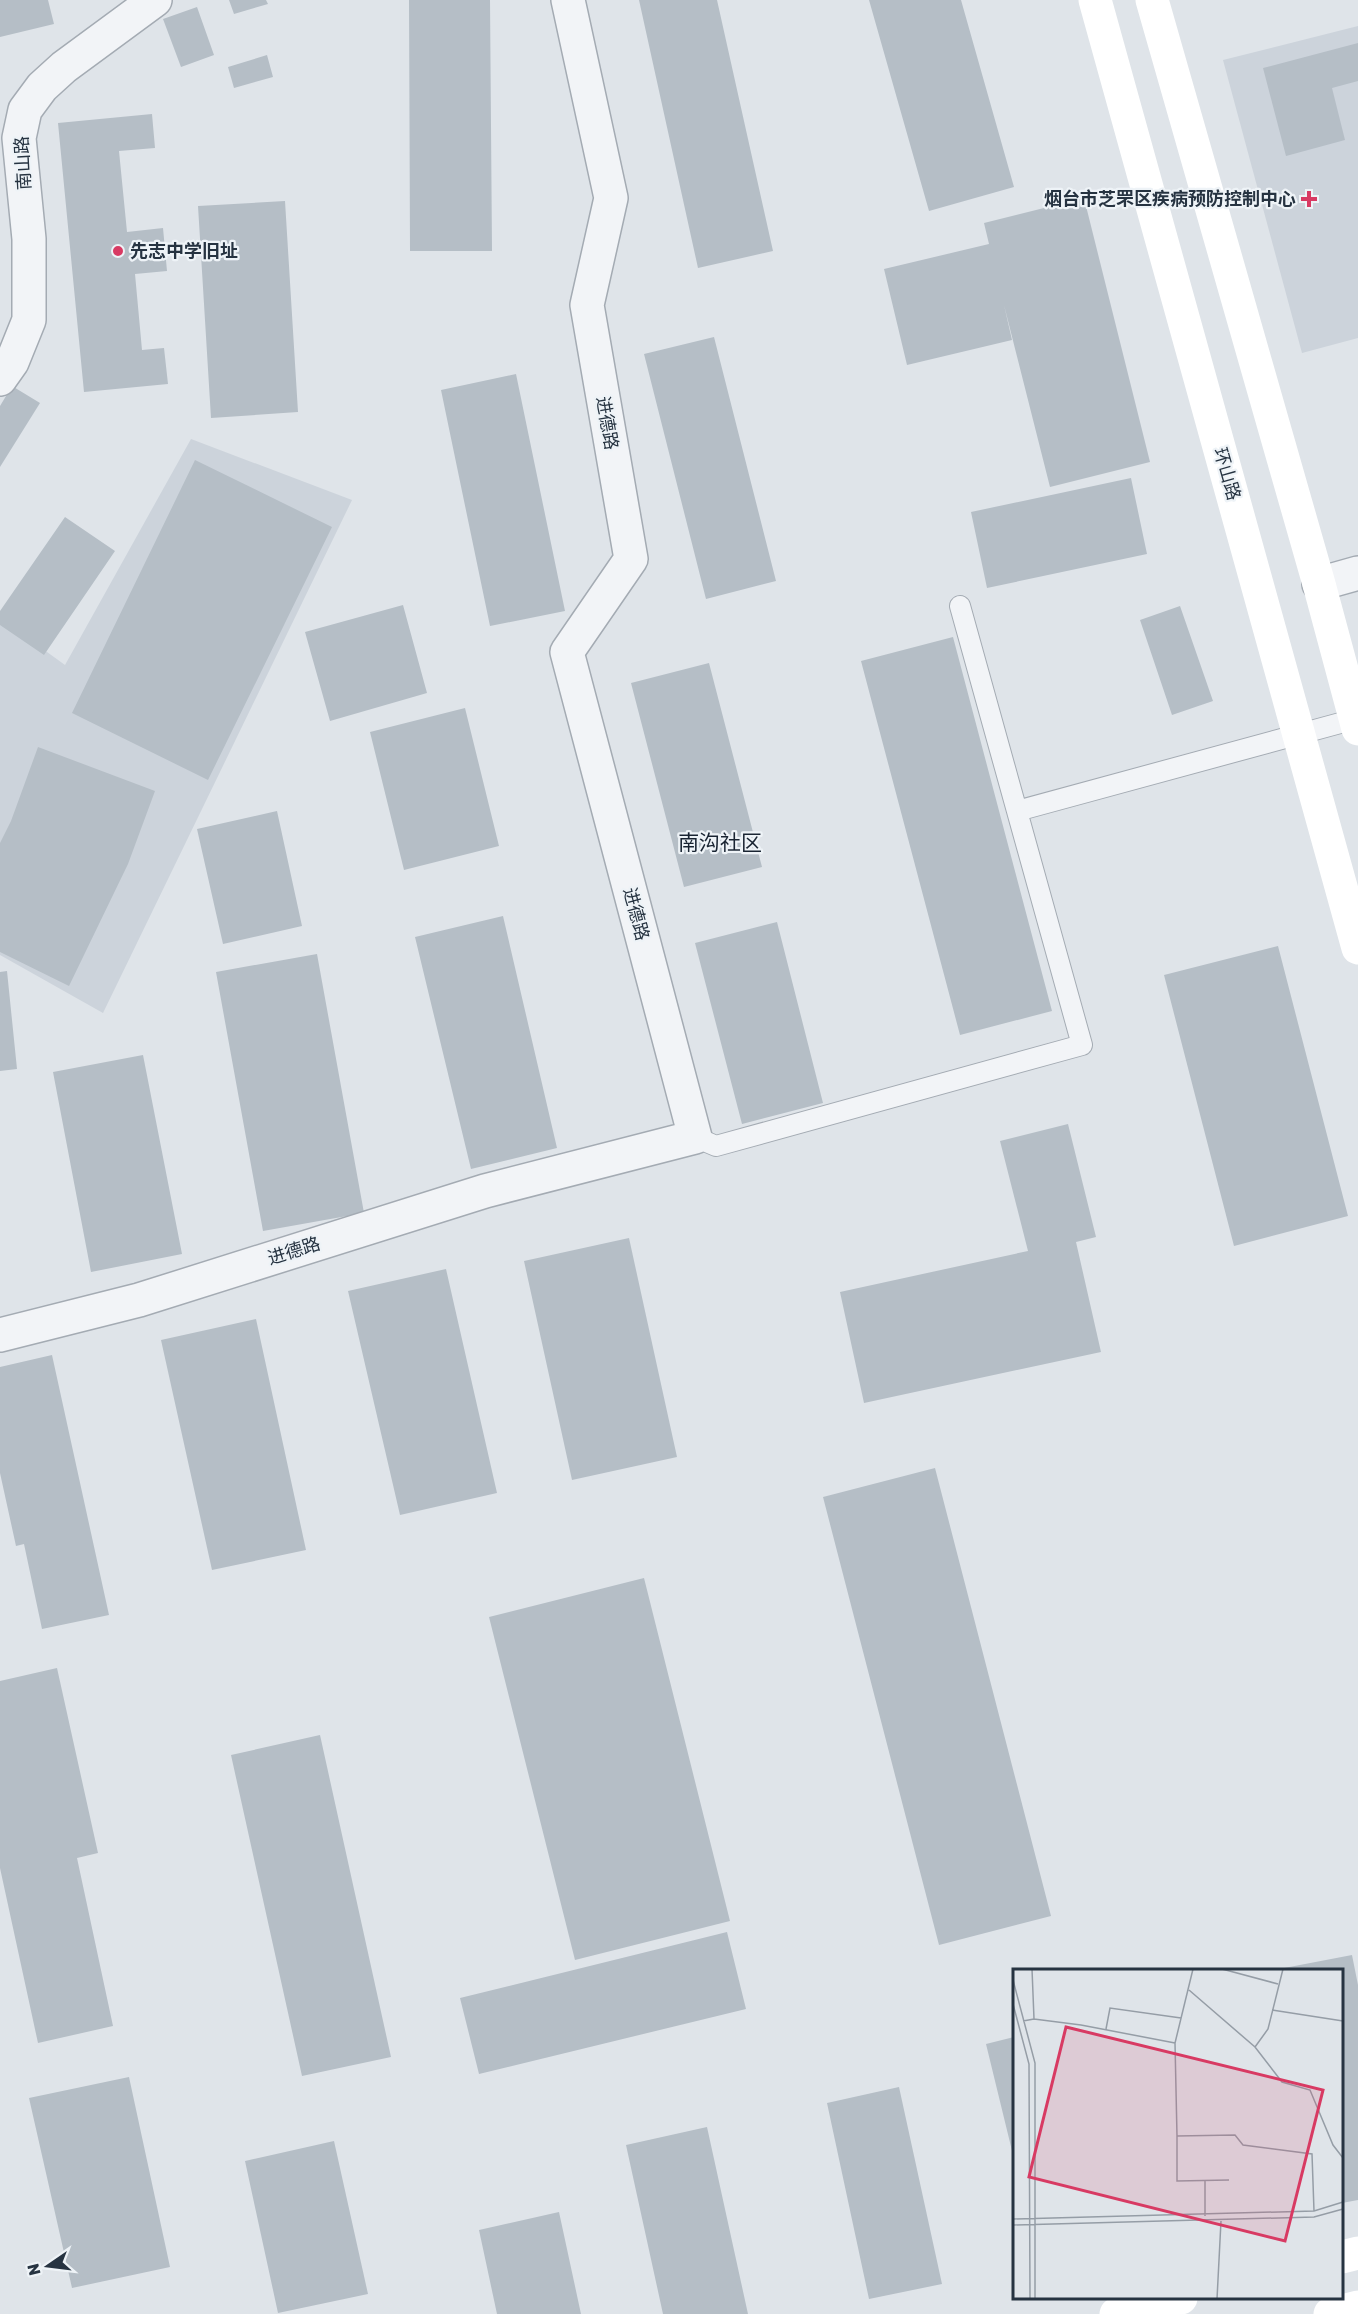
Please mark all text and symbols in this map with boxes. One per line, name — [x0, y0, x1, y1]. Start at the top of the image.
street label: 南山路 — [11, 135, 35, 191]
place label: 烟台市芝罘区疾病预防控制中心 — [1044, 188, 1296, 210]
marker: 烟台市芝罘区疾病预防控制中心 — [1300, 190, 1318, 208]
place label: 先志中学旧址 — [130, 240, 238, 262]
marker: 先志中学旧址 — [111, 244, 125, 258]
street label: 进德路 — [591, 395, 623, 451]
street label: 环山路 — [1209, 445, 1245, 503]
district label: 南沟社区 — [678, 830, 762, 855]
street label: 进德路 — [618, 885, 654, 943]
street label: 进德路 — [265, 1233, 323, 1269]
inset map — [1013, 1969, 1343, 2299]
north arrow — [18, 2236, 78, 2296]
text: N — [23, 2262, 45, 2277]

